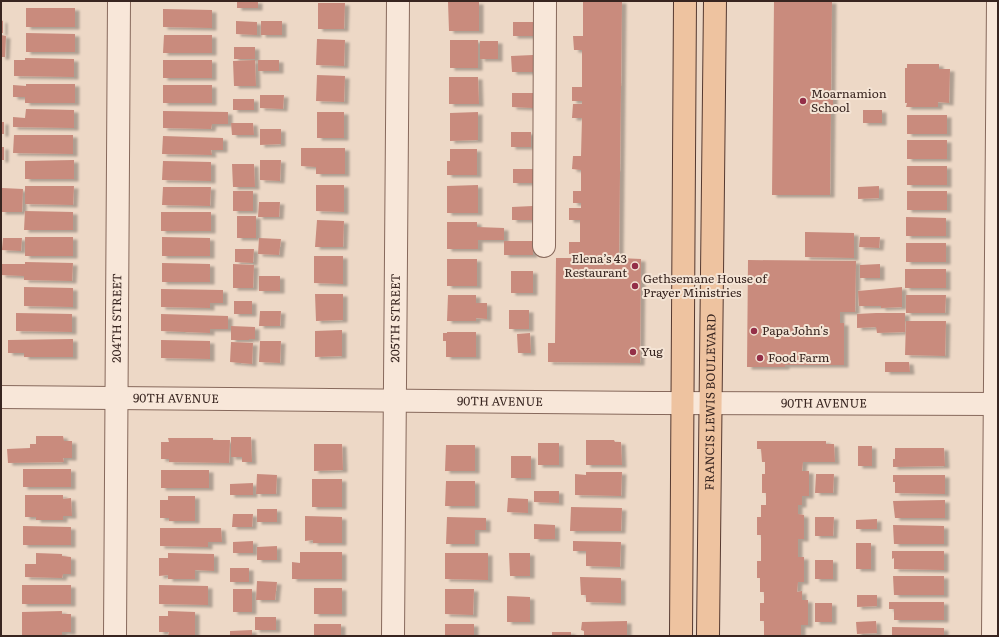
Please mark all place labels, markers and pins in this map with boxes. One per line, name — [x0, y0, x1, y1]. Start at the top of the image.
place label: Moarnamion School — [811, 84, 887, 116]
marker: Moarnamion School — [798, 96, 808, 106]
place label: Elena’s 43 Restaurant — [564, 249, 627, 281]
marker: Elena’s 43 Restaurant — [630, 261, 640, 271]
place label: Gethsemane House of Prayer Ministries — [643, 269, 768, 301]
marker: Gethsemane House of Prayer Ministries — [630, 281, 640, 291]
place label: Papa John's — [762, 321, 829, 339]
marker: Papa John's — [749, 326, 759, 336]
place label: Yug — [641, 342, 663, 360]
marker: Yug — [628, 347, 638, 357]
place label: Food Farm — [768, 348, 830, 366]
marker: Food Farm — [755, 353, 765, 363]

